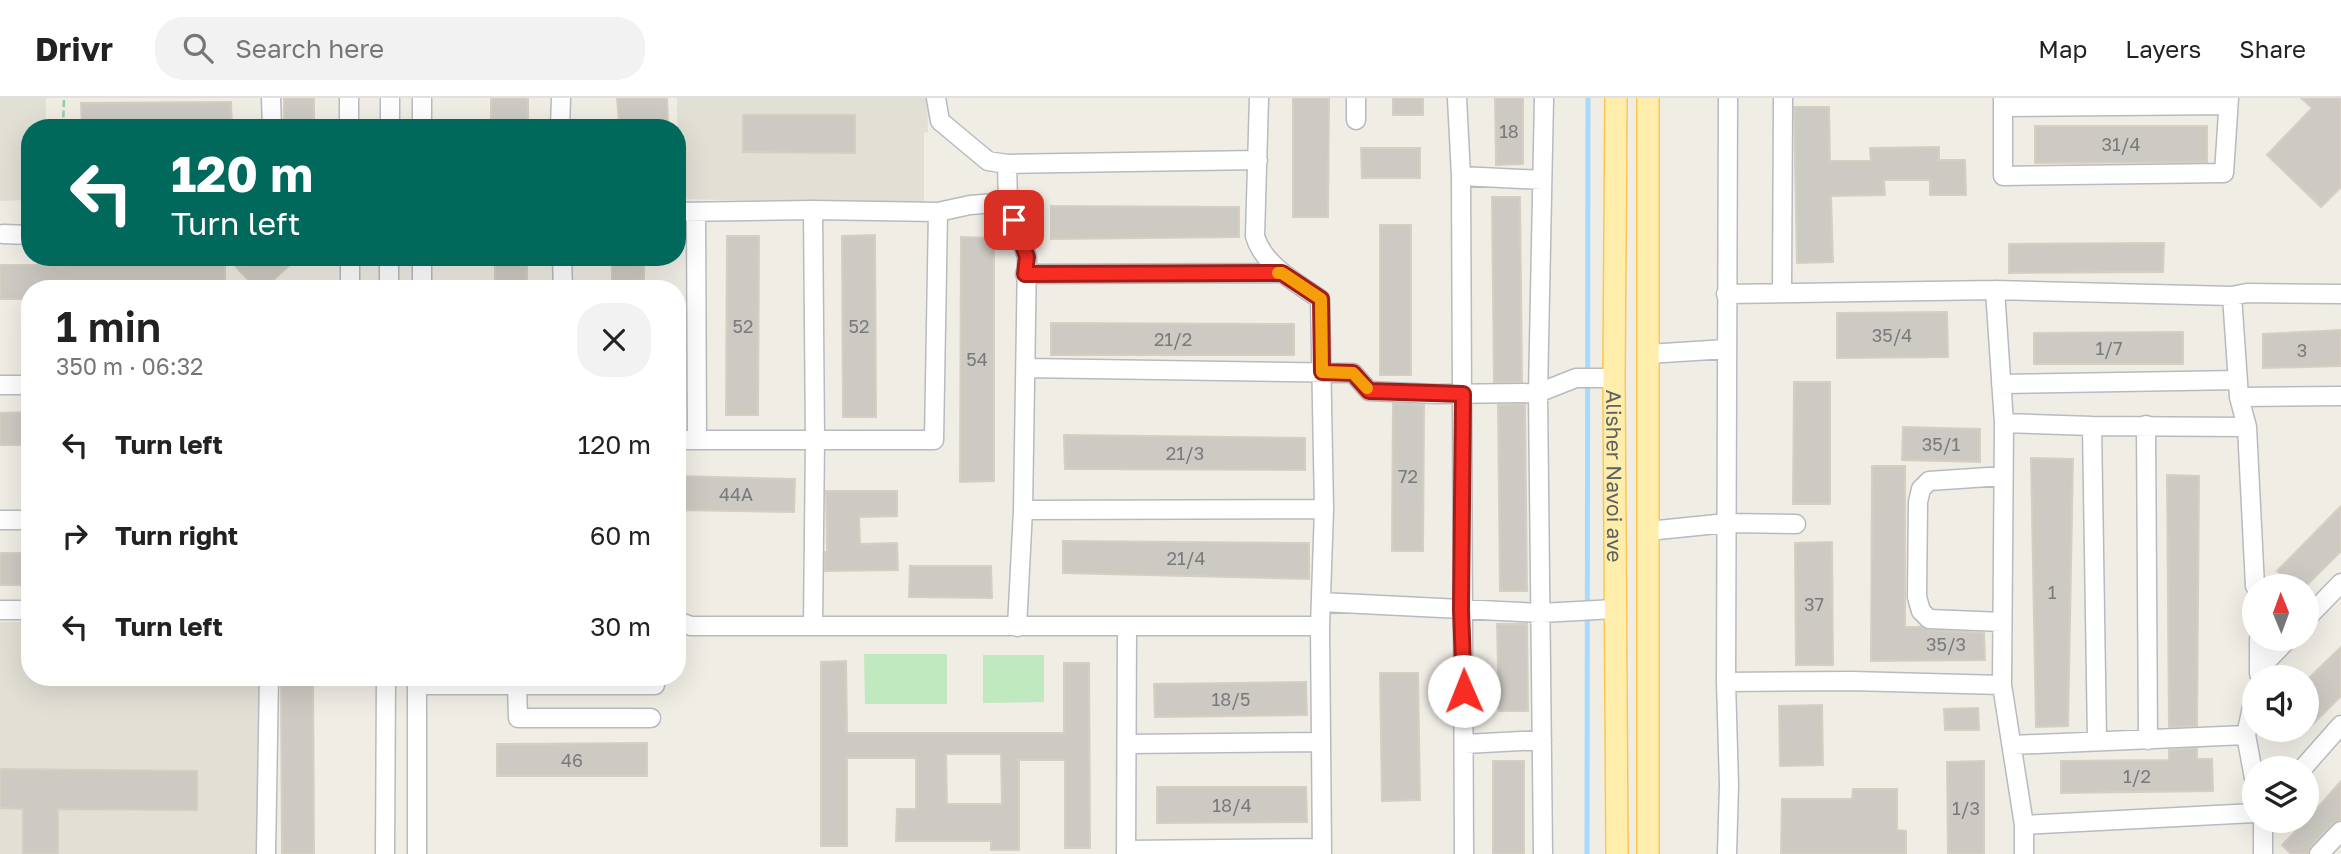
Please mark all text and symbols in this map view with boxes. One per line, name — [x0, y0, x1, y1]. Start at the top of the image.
search box — [155, 17, 645, 80]
text: Drivr — [35, 29, 113, 68]
icon: search — [179, 29, 217, 67]
text: Search here — [235, 33, 384, 64]
text: Map — [2038, 34, 2087, 63]
text: Layers — [2125, 34, 2201, 63]
text: Share — [2239, 34, 2306, 63]
house number: 18 — [1499, 120, 1519, 142]
house number: 31/4 — [2102, 133, 2140, 155]
text: 120 m — [171, 144, 313, 203]
icon: left — [56, 147, 147, 238]
pin — [984, 190, 1044, 250]
icon: arrive — [995, 201, 1033, 239]
text: Turn left — [171, 204, 300, 242]
text: 1 min — [56, 301, 161, 351]
button: close — [577, 303, 651, 377]
house number: 52 — [733, 315, 753, 337]
house number: 52 — [849, 315, 869, 337]
house number: 35/4 — [1872, 324, 1912, 346]
house number: 21/2 — [1154, 328, 1192, 350]
house number: 1/7 — [2096, 337, 2122, 359]
house number: 3 — [2297, 339, 2307, 361]
house number: 54 — [966, 348, 988, 370]
text: 350 m · 06:32 — [56, 352, 203, 380]
street label: Alisher Navoi ave — [1601, 389, 1628, 563]
icon: left — [56, 426, 94, 464]
text: Turn left — [115, 429, 223, 460]
text: 120 m — [578, 429, 651, 460]
house number: 35/1 — [1922, 433, 1960, 455]
house number: 21/3 — [1166, 442, 1204, 464]
house number: 72 — [1398, 465, 1418, 487]
house number: 44A — [719, 483, 753, 505]
icon: right — [56, 517, 94, 555]
text: Turn right — [115, 520, 238, 551]
text: 60 m — [590, 520, 651, 551]
house number: 21/4 — [1167, 547, 1205, 569]
north arrow — [2242, 574, 2319, 651]
map controls — [2242, 574, 2319, 833]
house number: 1 — [2048, 581, 2057, 603]
house number: 37 — [1804, 593, 1824, 615]
icon: left — [56, 608, 94, 646]
text: Turn left — [115, 611, 223, 642]
text: 30 m — [590, 611, 651, 642]
house number: 35/3 — [1926, 633, 1966, 655]
position arrow — [1427, 654, 1501, 728]
button: sound — [2242, 665, 2319, 742]
house number: 18/5 — [1212, 688, 1250, 710]
house number: 46 — [561, 749, 583, 771]
button: layers — [2242, 756, 2319, 833]
house number: 1/2 — [2123, 765, 2151, 787]
house number: 18/4 — [1212, 794, 1252, 816]
house number: 1/3 — [1952, 797, 1980, 819]

